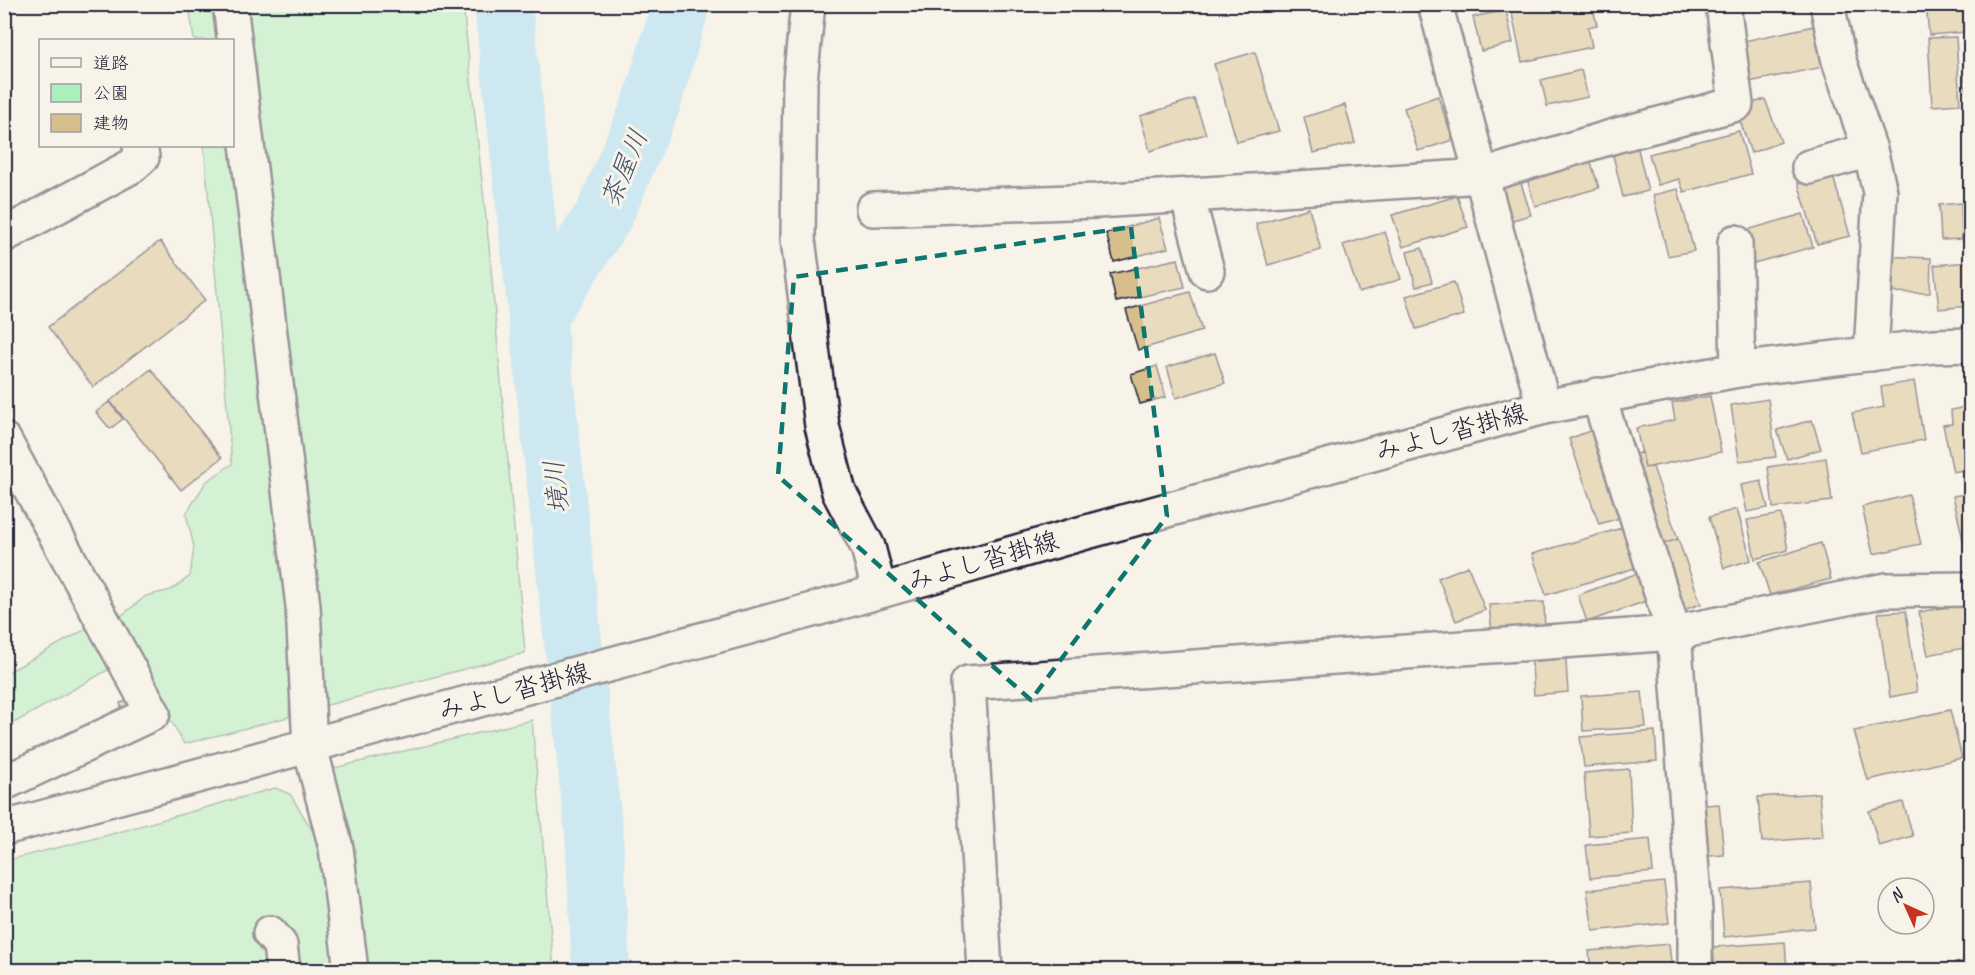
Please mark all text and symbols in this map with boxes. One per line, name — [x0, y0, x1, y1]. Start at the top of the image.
legend — [39, 39, 234, 147]
text: 道路 — [93, 52, 129, 74]
text: 公園 — [93, 82, 129, 104]
text: 建物 — [93, 112, 129, 134]
water label: 茶屋川 — [593, 124, 655, 212]
street label: みよし沓掛線 — [1371, 396, 1531, 468]
water label: 境川 — [536, 458, 576, 516]
street label: みよし沓掛線 — [903, 524, 1063, 598]
street label: みよし沓掛線 — [434, 655, 594, 727]
north arrow — [1876, 876, 1936, 936]
text: N — [1886, 883, 1909, 907]

